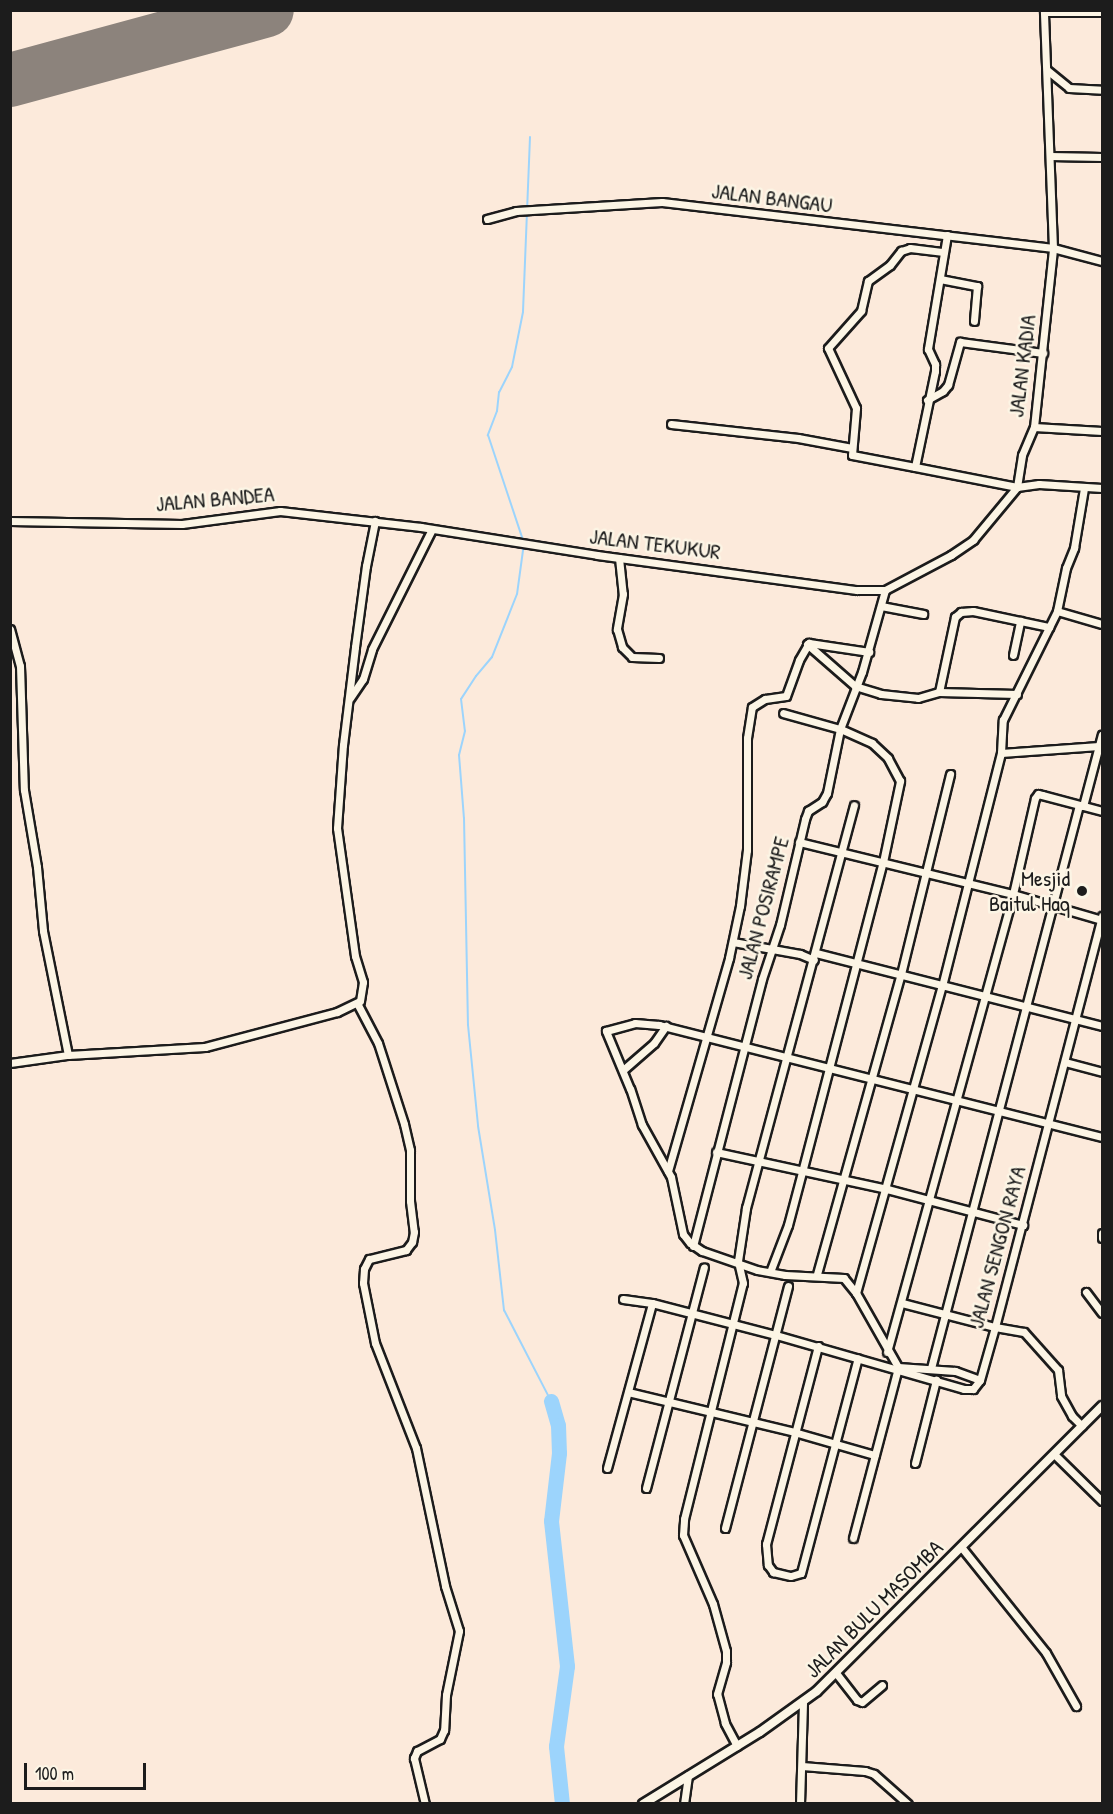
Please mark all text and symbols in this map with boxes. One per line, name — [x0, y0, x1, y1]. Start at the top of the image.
street label: JALAN BANGAU — [710, 177, 834, 219]
street label: JALAN KADIA — [1003, 313, 1041, 419]
street label: JALAN BANDEA — [155, 481, 275, 517]
street label: JALAN TEKUKUR — [588, 523, 722, 565]
street label: JALAN POSIRAMPE — [731, 834, 795, 982]
place label: Mesjid Baitul Haq — [989, 865, 1070, 916]
marker: Mesjid Baitul Haq — [1075, 884, 1089, 898]
street label: JALAN SENGON RAYA — [963, 1163, 1031, 1331]
street label: JALAN BULU MASOMBA — [800, 1535, 948, 1683]
scale bar — [27, 1751, 148, 1789]
text: 100 m — [35, 1761, 74, 1786]

